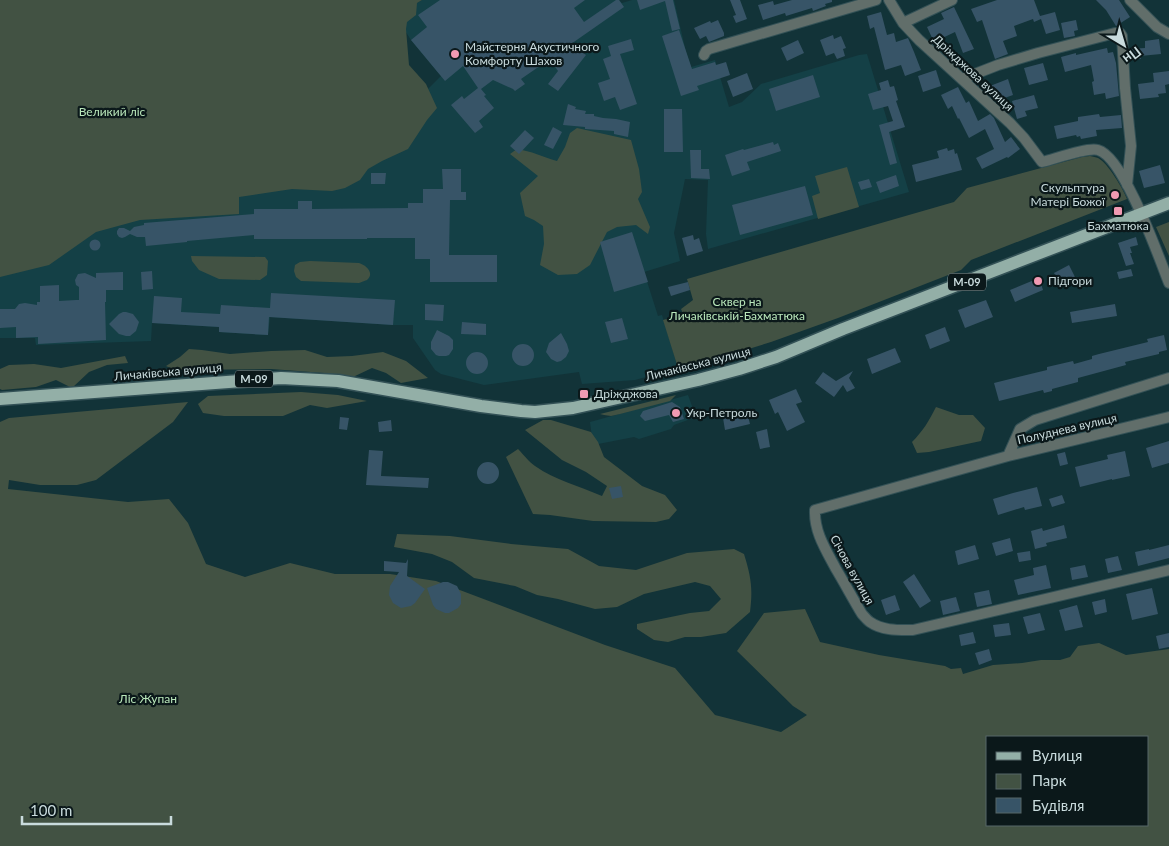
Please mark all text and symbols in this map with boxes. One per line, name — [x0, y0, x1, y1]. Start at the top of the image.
north arrow — [1099, 20, 1149, 70]
street label: Дріжджова вулиця — [930, 31, 1017, 114]
place label: Майстерня Акустичного Комфорту Шахов — [465, 39, 600, 68]
text: Пн — [1120, 43, 1145, 68]
marker: Майстерня Акустичного Комфорту Шахов — [449, 48, 461, 60]
park label: Великий ліс — [79, 104, 146, 119]
place label: Скульптура Матері Божої — [1031, 180, 1106, 209]
marker: Скульптура Матері Божої — [1109, 189, 1121, 201]
marker: Бахматюка — [1112, 205, 1124, 217]
place label: Бахматюка — [1087, 218, 1149, 233]
place label: Підгори — [1048, 273, 1092, 288]
road number: М-09 — [948, 274, 986, 290]
marker: Підгори — [1032, 275, 1044, 287]
park label: Сквер на Личаківській-Бахматюка — [668, 294, 805, 323]
street label: Личаківська вулиця — [643, 343, 752, 384]
street label: Личаківська вулиця — [113, 359, 222, 384]
road number: М-09 — [235, 370, 273, 388]
place label: Дріжджова — [594, 386, 658, 401]
marker: Дріжджова — [578, 388, 590, 400]
place label: Укр-Петроль — [686, 405, 757, 420]
marker: Укр-Петроль — [670, 407, 682, 419]
street label: Полуднева вулиця — [1016, 410, 1118, 447]
street label: Січова вулиця — [827, 532, 878, 607]
park label: Ліс Жупан — [118, 691, 177, 706]
legend — [986, 736, 1149, 826]
text: Вулиця — [1032, 746, 1082, 764]
text: Парк — [1032, 771, 1067, 789]
scale bar — [22, 794, 171, 826]
text: Будівля — [1032, 796, 1084, 814]
text: 100 m — [30, 801, 72, 819]

